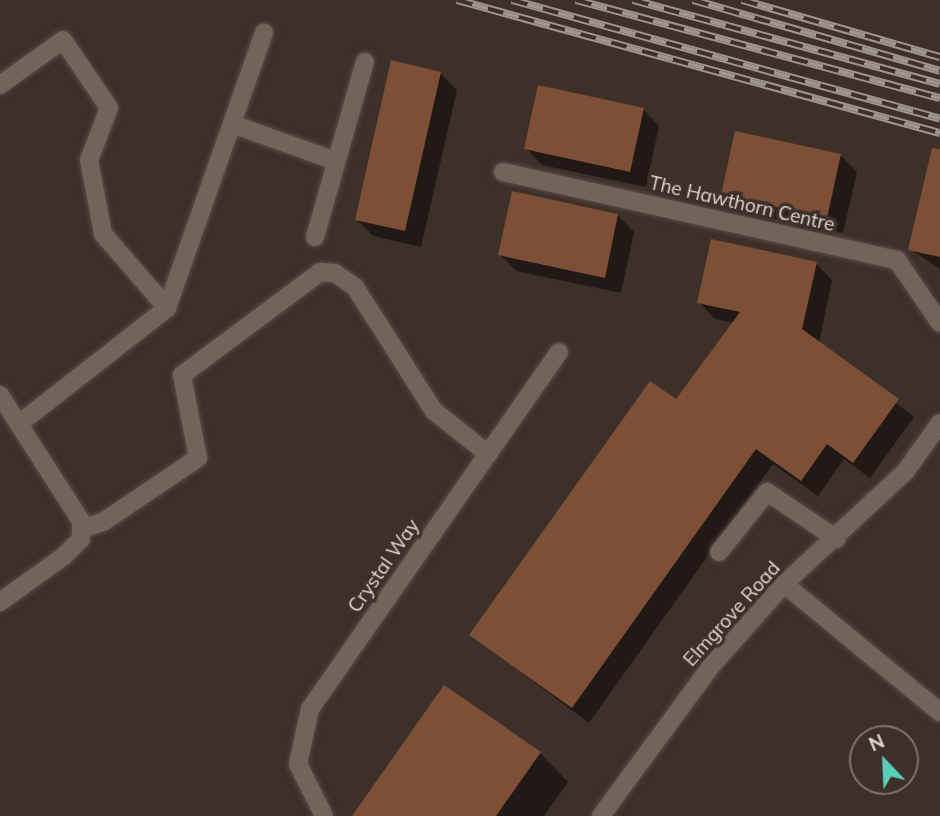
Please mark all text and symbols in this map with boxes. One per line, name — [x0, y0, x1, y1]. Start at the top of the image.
street label: The Hawthorn Centre — [647, 172, 837, 236]
street label: Crystal Way — [344, 515, 424, 617]
street label: Elmgrove Road — [679, 557, 785, 671]
north arrow — [849, 725, 919, 795]
text: N — [865, 729, 888, 756]

